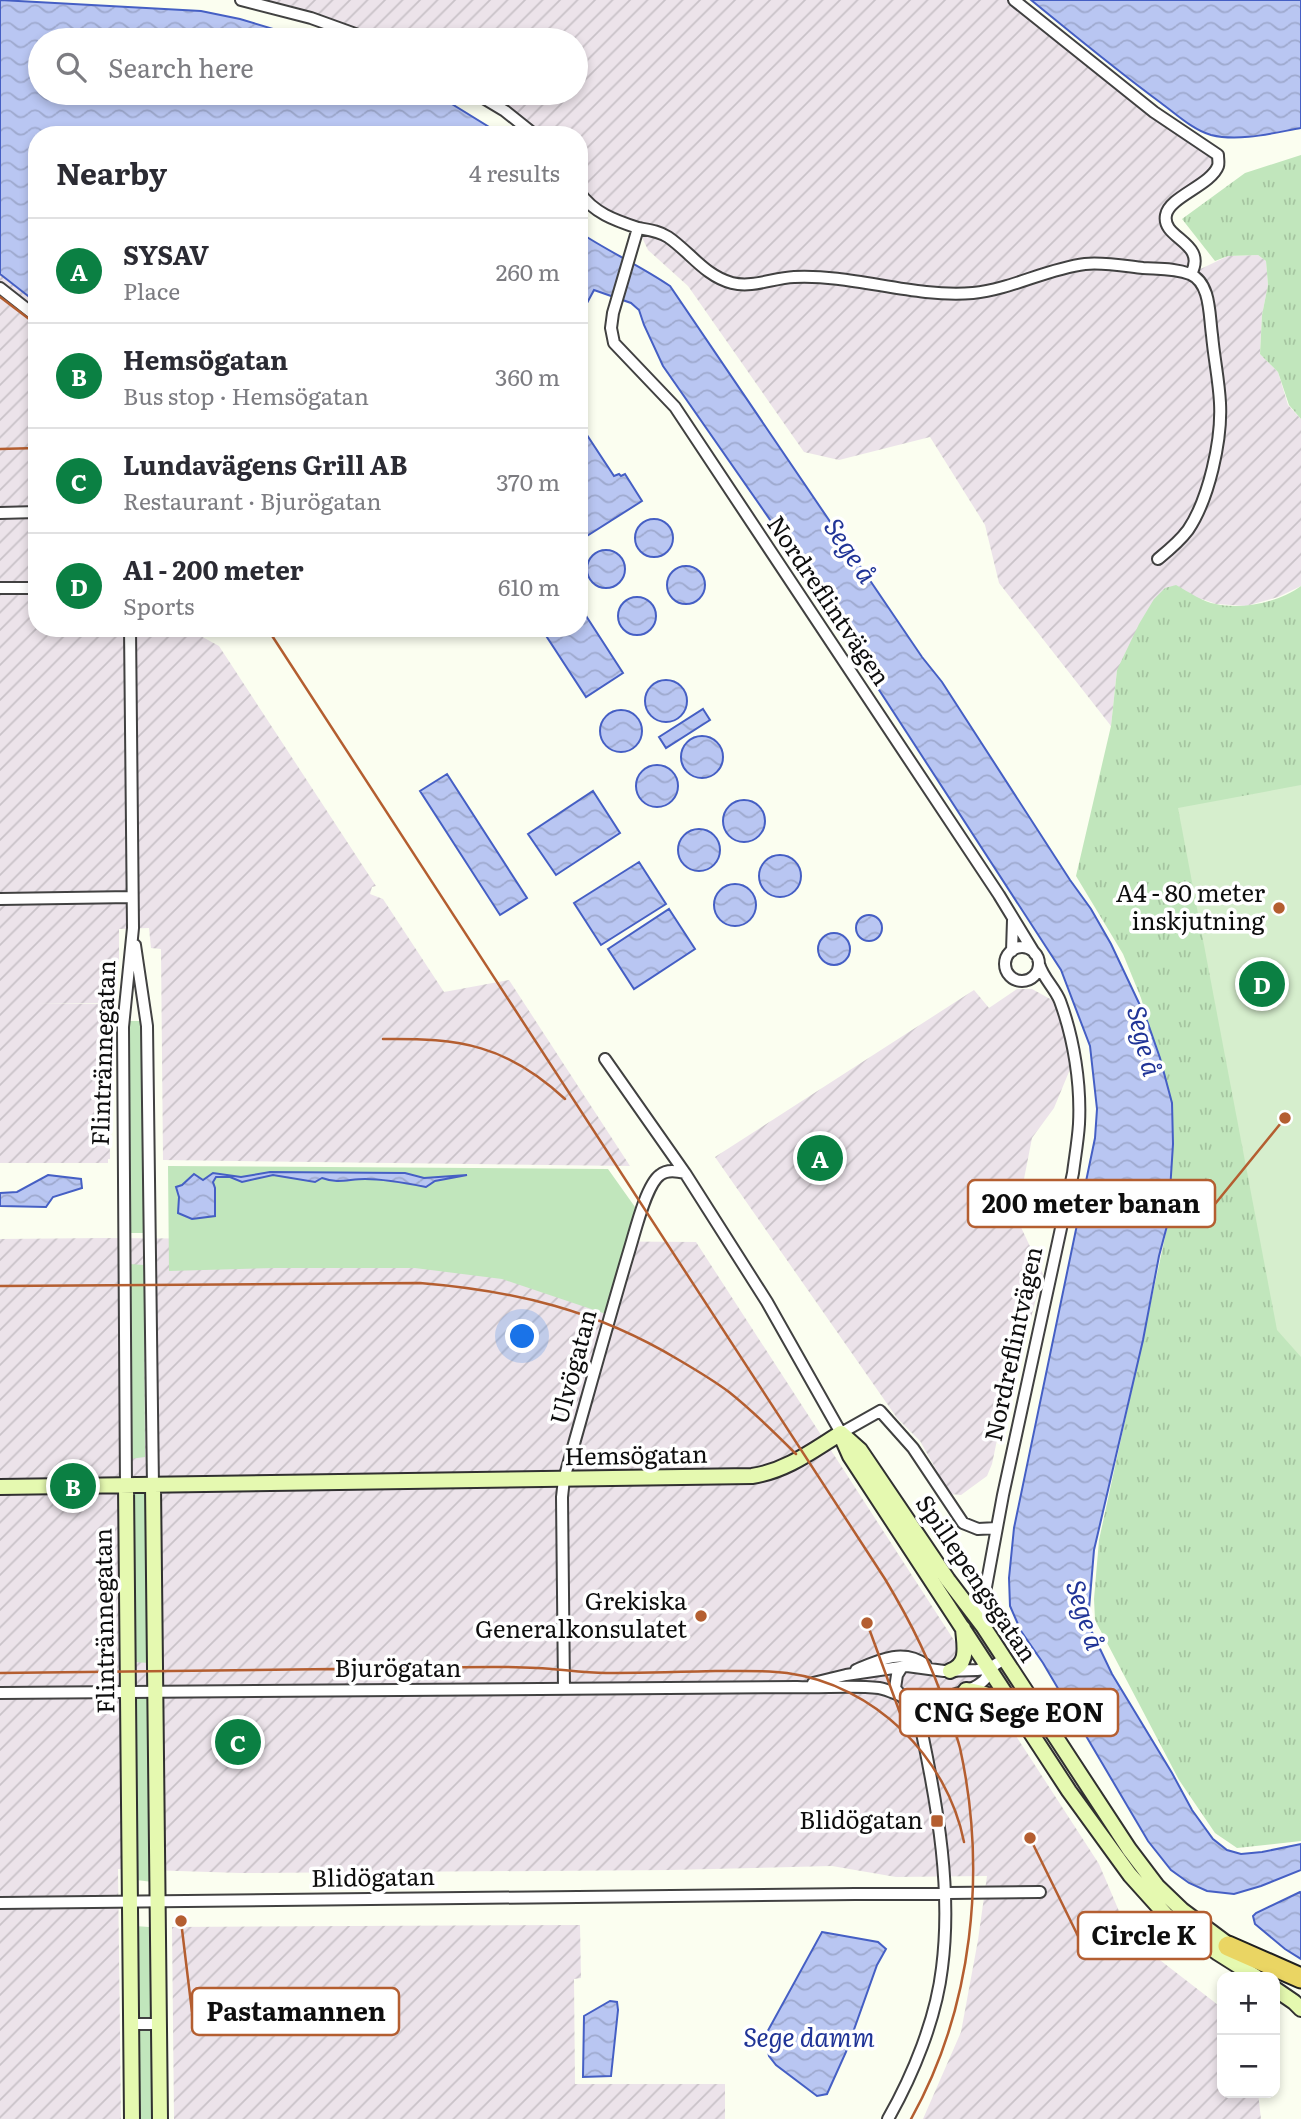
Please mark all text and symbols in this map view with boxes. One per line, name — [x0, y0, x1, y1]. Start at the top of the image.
search box — [28, 28, 588, 105]
text: Search here — [108, 47, 254, 86]
icon: search — [52, 48, 90, 86]
text: Nearby — [56, 150, 167, 194]
text: 4 results — [469, 155, 560, 189]
text: SYSAV — [123, 234, 209, 273]
text: A — [70, 254, 88, 288]
text: 260 m — [496, 254, 560, 288]
text: Place — [123, 273, 180, 307]
text: Hemsögatan — [123, 339, 288, 378]
text: B — [71, 359, 87, 393]
text: 360 m — [495, 359, 560, 393]
text: Bus stop · Hemsögatan — [123, 378, 369, 412]
text: Lundavägens Grill AB — [123, 444, 407, 483]
text: C — [71, 464, 87, 498]
text: 370 m — [496, 464, 560, 498]
text: Restaurant · Bjurögatan — [123, 483, 381, 517]
street label: Nordreflintvägen — [760, 508, 900, 692]
water label: Sege å — [816, 509, 888, 590]
text: A1 - 200 meter — [123, 549, 304, 588]
text: D — [70, 569, 88, 603]
text: 610 m — [498, 569, 560, 603]
text: Sports — [123, 588, 194, 622]
place label: A4 - 80 meter inskjutning — [1116, 874, 1266, 937]
marker: A4 - 80 meter inskjutning — [1271, 900, 1287, 916]
pin: D — [1239, 958, 1285, 1010]
street label: Flintrännegatan — [81, 959, 122, 1146]
water label: Sege å — [1119, 1001, 1174, 1080]
pin: A — [797, 1132, 843, 1184]
callout: 200 meter banan — [968, 1180, 1215, 1227]
text: 200 meter banan — [982, 1182, 1200, 1221]
street label: Nordreflintvägen — [974, 1243, 1049, 1444]
street label: Ulvögatan — [539, 1305, 604, 1428]
your location — [505, 1319, 539, 1353]
street label: Hemsögatan — [564, 1435, 708, 1472]
pin: B — [50, 1460, 96, 1512]
street label: Spillepengsgatan — [909, 1487, 1047, 1668]
street label: Flintrännegatan — [83, 1528, 122, 1714]
water label: Sege å — [1058, 1574, 1117, 1654]
place label: Grekiska Generalkonsulatet — [475, 1582, 687, 1645]
marker: Grekiska Generalkonsulatet — [693, 1608, 709, 1624]
street label: Bjurögatan — [335, 1649, 462, 1684]
callout: CNG Sege EON — [900, 1689, 1118, 1736]
text: CNG Sege EON — [914, 1691, 1104, 1730]
pin: C — [215, 1716, 261, 1768]
place label: Blidögatan — [799, 1801, 923, 1836]
marker: Blidögatan — [929, 1813, 945, 1829]
street label: Blidögatan — [311, 1857, 435, 1894]
callout: Circle K — [1078, 1912, 1211, 1959]
text: Circle K — [1091, 1914, 1197, 1953]
map controls — [1217, 1972, 1280, 2098]
button: + — [1217, 1972, 1280, 2035]
callout: Pastamannen — [192, 1988, 399, 2035]
text: Pastamannen — [206, 1990, 386, 2029]
water label: Sege damm — [743, 2016, 875, 2055]
button: − — [1217, 2035, 1280, 2098]

